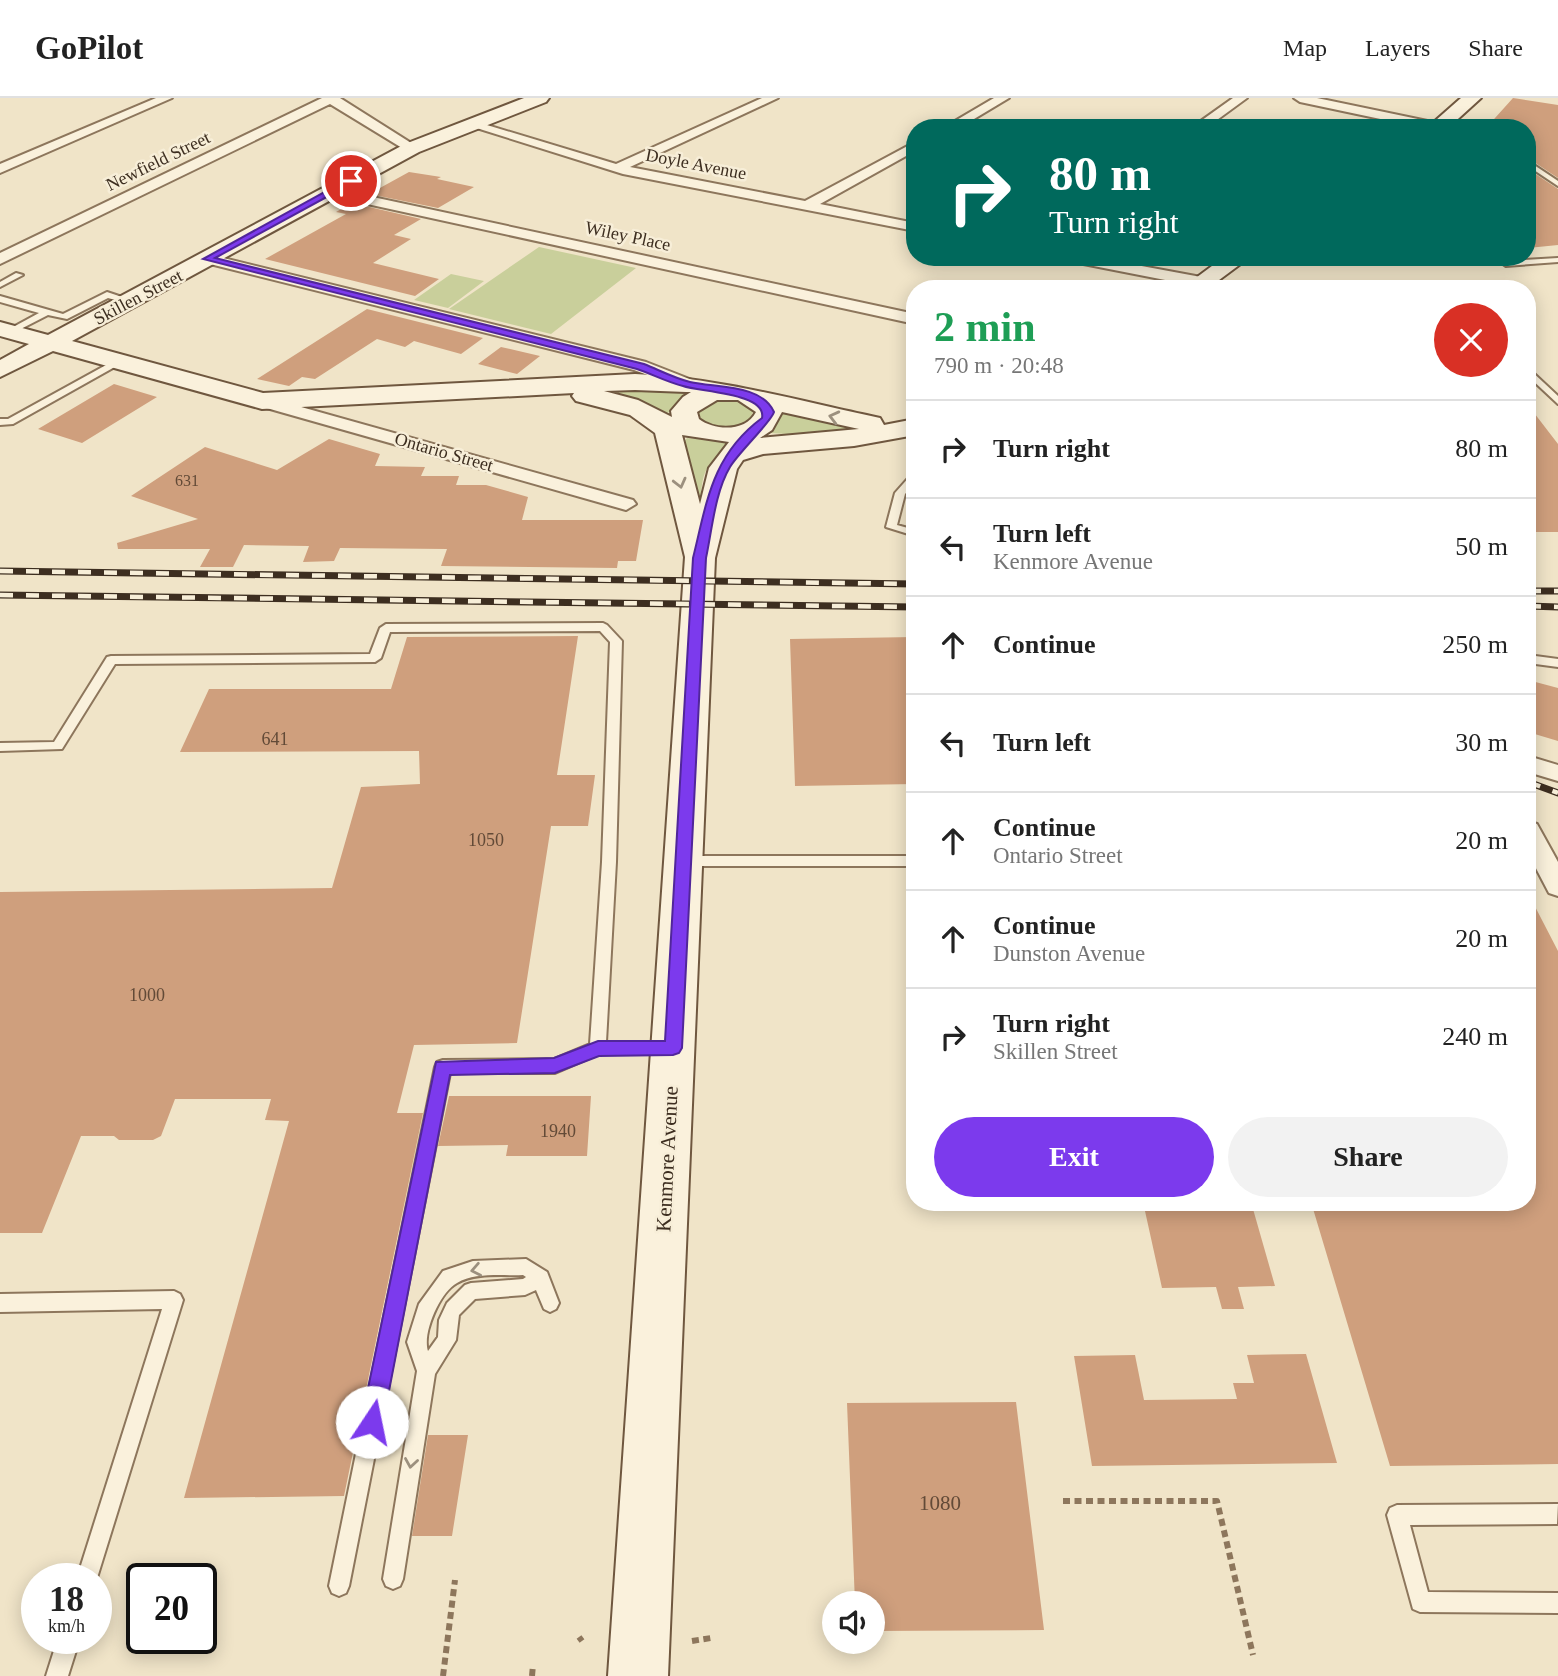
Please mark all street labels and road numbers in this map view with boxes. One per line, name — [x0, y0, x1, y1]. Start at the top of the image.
street label: Newfield Street — [103, 127, 213, 195]
street label: Doyle Avenue — [644, 144, 748, 184]
street label: Wiley Place — [583, 217, 673, 255]
street label: Skillen Street — [90, 265, 186, 329]
street label: Ontario Street — [392, 428, 496, 476]
street label: Kenmore Avenue — [651, 1085, 683, 1233]

